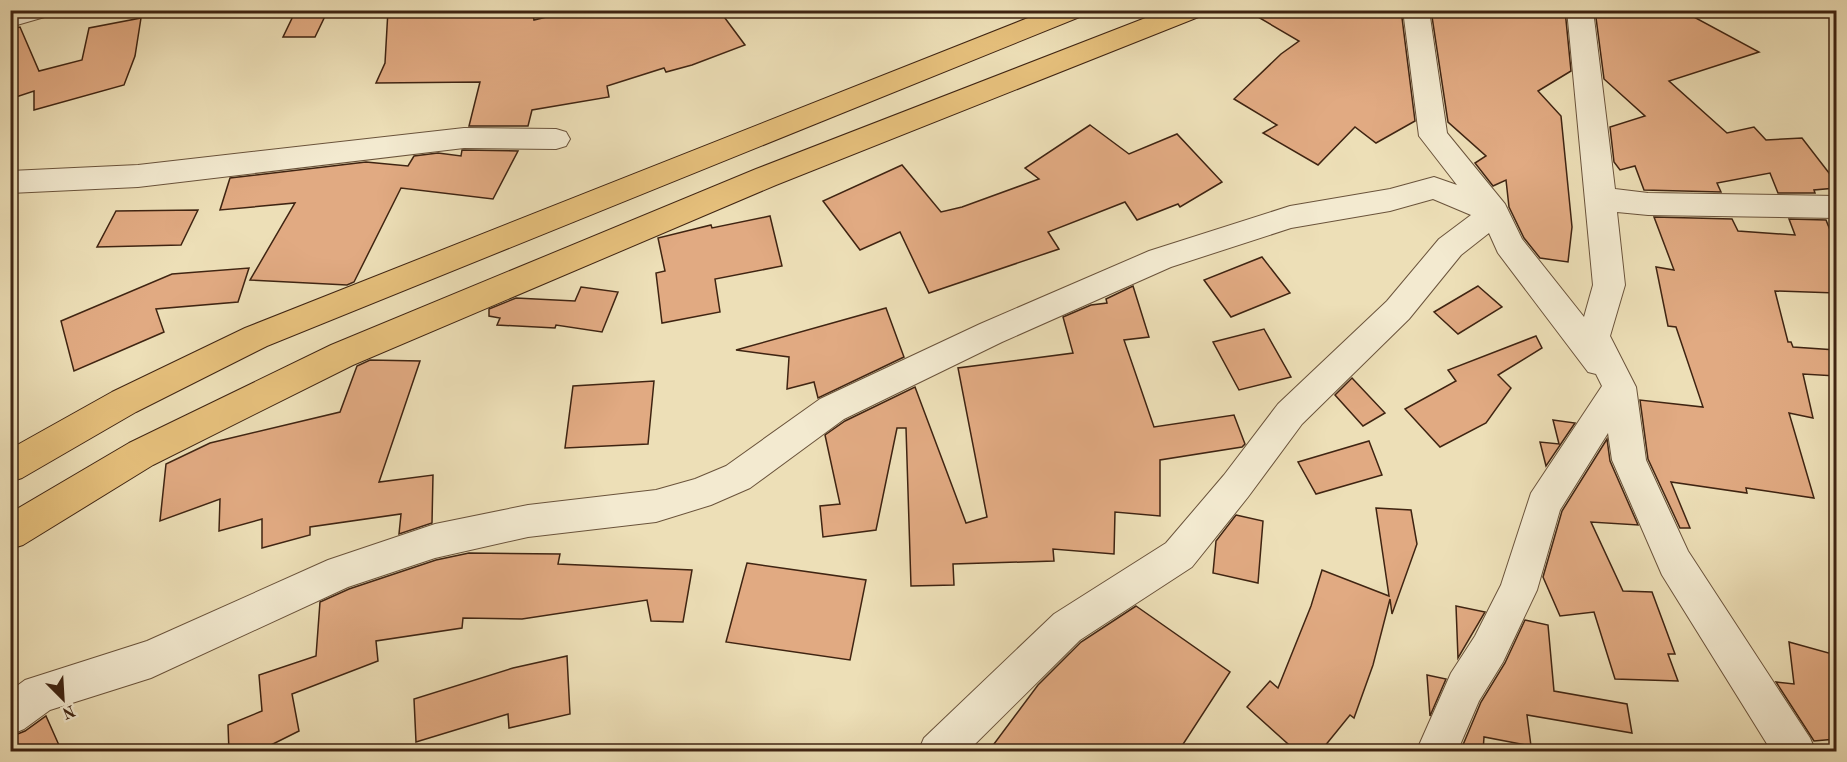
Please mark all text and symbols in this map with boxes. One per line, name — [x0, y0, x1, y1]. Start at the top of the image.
north arrow — [33, 669, 93, 729]
text: N — [59, 701, 77, 721]

